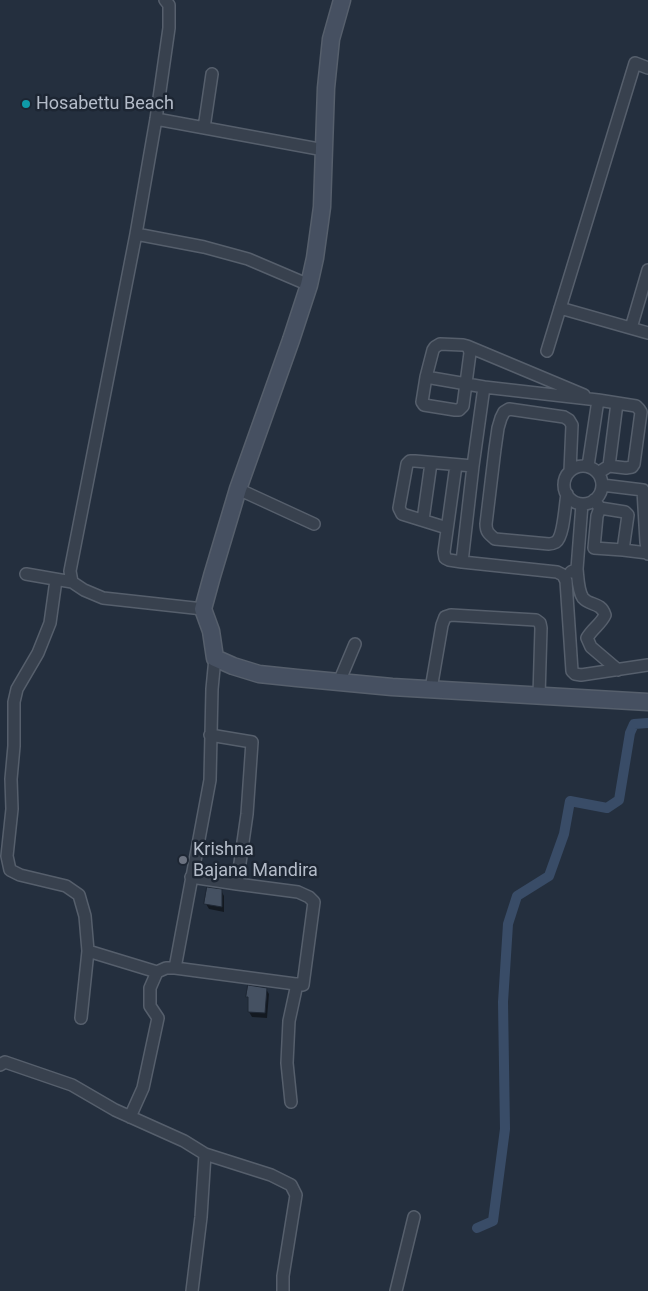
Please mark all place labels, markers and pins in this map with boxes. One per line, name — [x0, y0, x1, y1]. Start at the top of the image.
place label: Hosabettu Beach — [36, 93, 174, 115]
marker: Hosabettu Beach — [20, 98, 32, 110]
place label: Krishna Bajana Mandira — [193, 839, 318, 882]
marker: Krishna Bajana Mandira — [177, 854, 189, 866]

